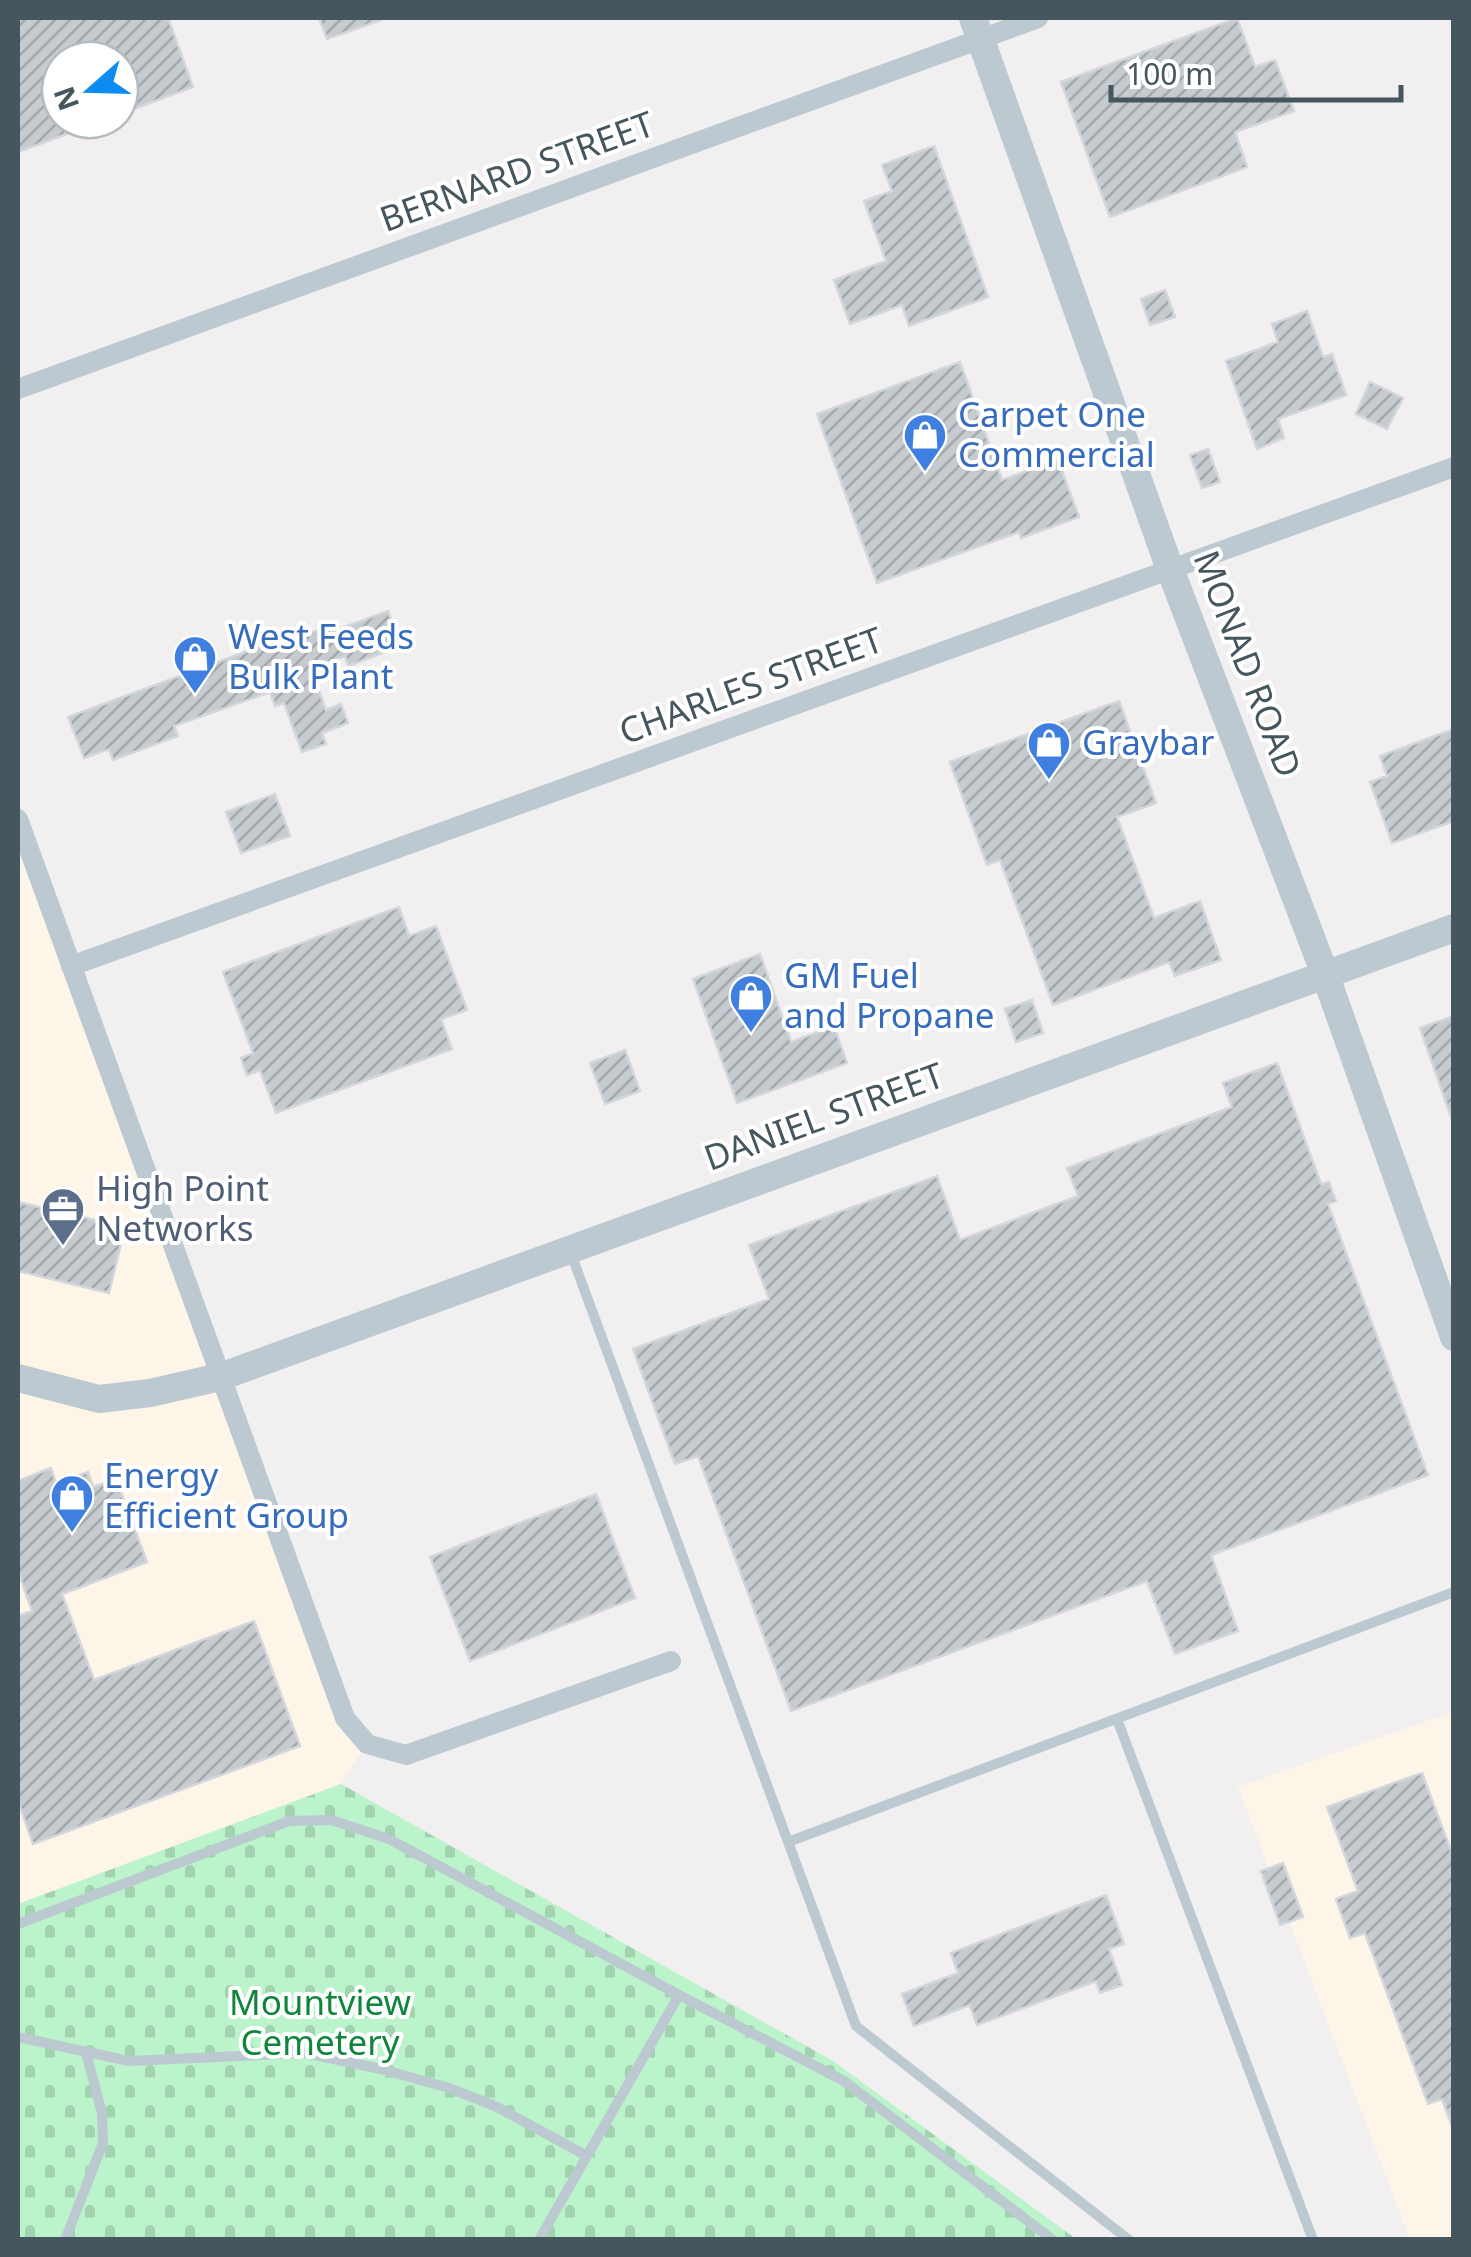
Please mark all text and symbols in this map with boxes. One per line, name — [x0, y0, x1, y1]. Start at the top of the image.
north arrow — [40, 40, 140, 140]
scale bar — [1111, 40, 1401, 102]
text: 100 m — [1126, 53, 1213, 94]
text: N — [44, 82, 87, 116]
street label: BERNARD STREET — [373, 99, 660, 242]
place label: Carpet One Commercial — [958, 390, 1155, 477]
shop icon: Carpet One Commercial — [902, 412, 948, 473]
street label: MONAD ROAD — [1184, 543, 1313, 783]
place label: West Feeds Bulk Plant — [228, 612, 414, 699]
street label: CHARLES STREET — [612, 615, 889, 754]
shop icon: West Feeds Bulk Plant — [172, 634, 218, 695]
place label: Graybar — [1082, 718, 1214, 765]
shop icon: Graybar — [1026, 720, 1072, 781]
place label: GM Fuel and Propane — [784, 951, 995, 1038]
shop icon: GM Fuel and Propane — [728, 973, 774, 1034]
street label: DANIEL STREET — [697, 1050, 950, 1181]
place label: High Point Networks — [96, 1164, 269, 1251]
office icon: High Point Networks — [40, 1186, 86, 1247]
place label: Energy Efficient Group — [104, 1451, 349, 1538]
shop icon: Energy Efficient Group — [49, 1473, 95, 1534]
park label: Mountview Cemetery — [229, 1978, 412, 2065]

